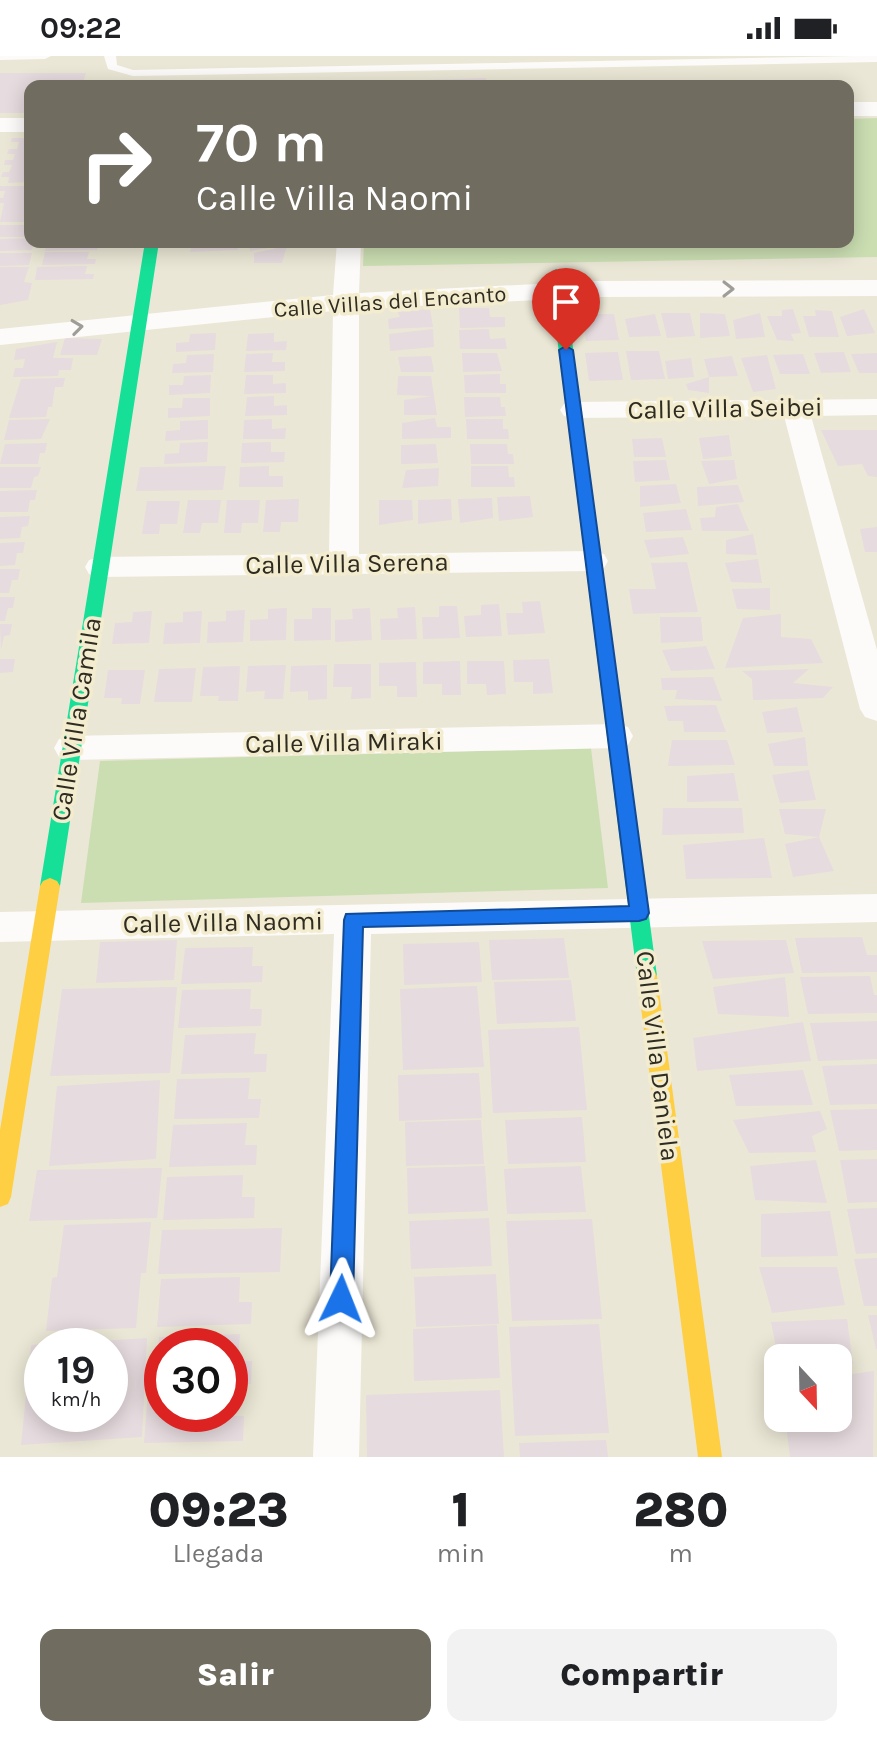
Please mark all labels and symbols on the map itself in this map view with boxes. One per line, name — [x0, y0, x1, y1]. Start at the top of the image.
pin — [532, 268, 600, 350]
one-way arrow — [722, 280, 735, 298]
street label: Calle Villas del Encanto — [273, 281, 507, 323]
one-way arrow — [70, 319, 84, 336]
street label: Calle Villa Seibei — [627, 391, 823, 426]
street label: Calle Villa Serena — [245, 546, 449, 581]
street label: Calle Villa Camila — [45, 615, 108, 823]
street label: Calle Villa Miraki — [245, 725, 443, 760]
street label: Calle Villa Naomi — [123, 905, 323, 940]
street label: Calle Villa Daniela — [629, 949, 686, 1163]
position arrow — [299, 1257, 383, 1341]
speed limit sign: 30 — [144, 1328, 248, 1432]
north arrow — [764, 1344, 852, 1432]

